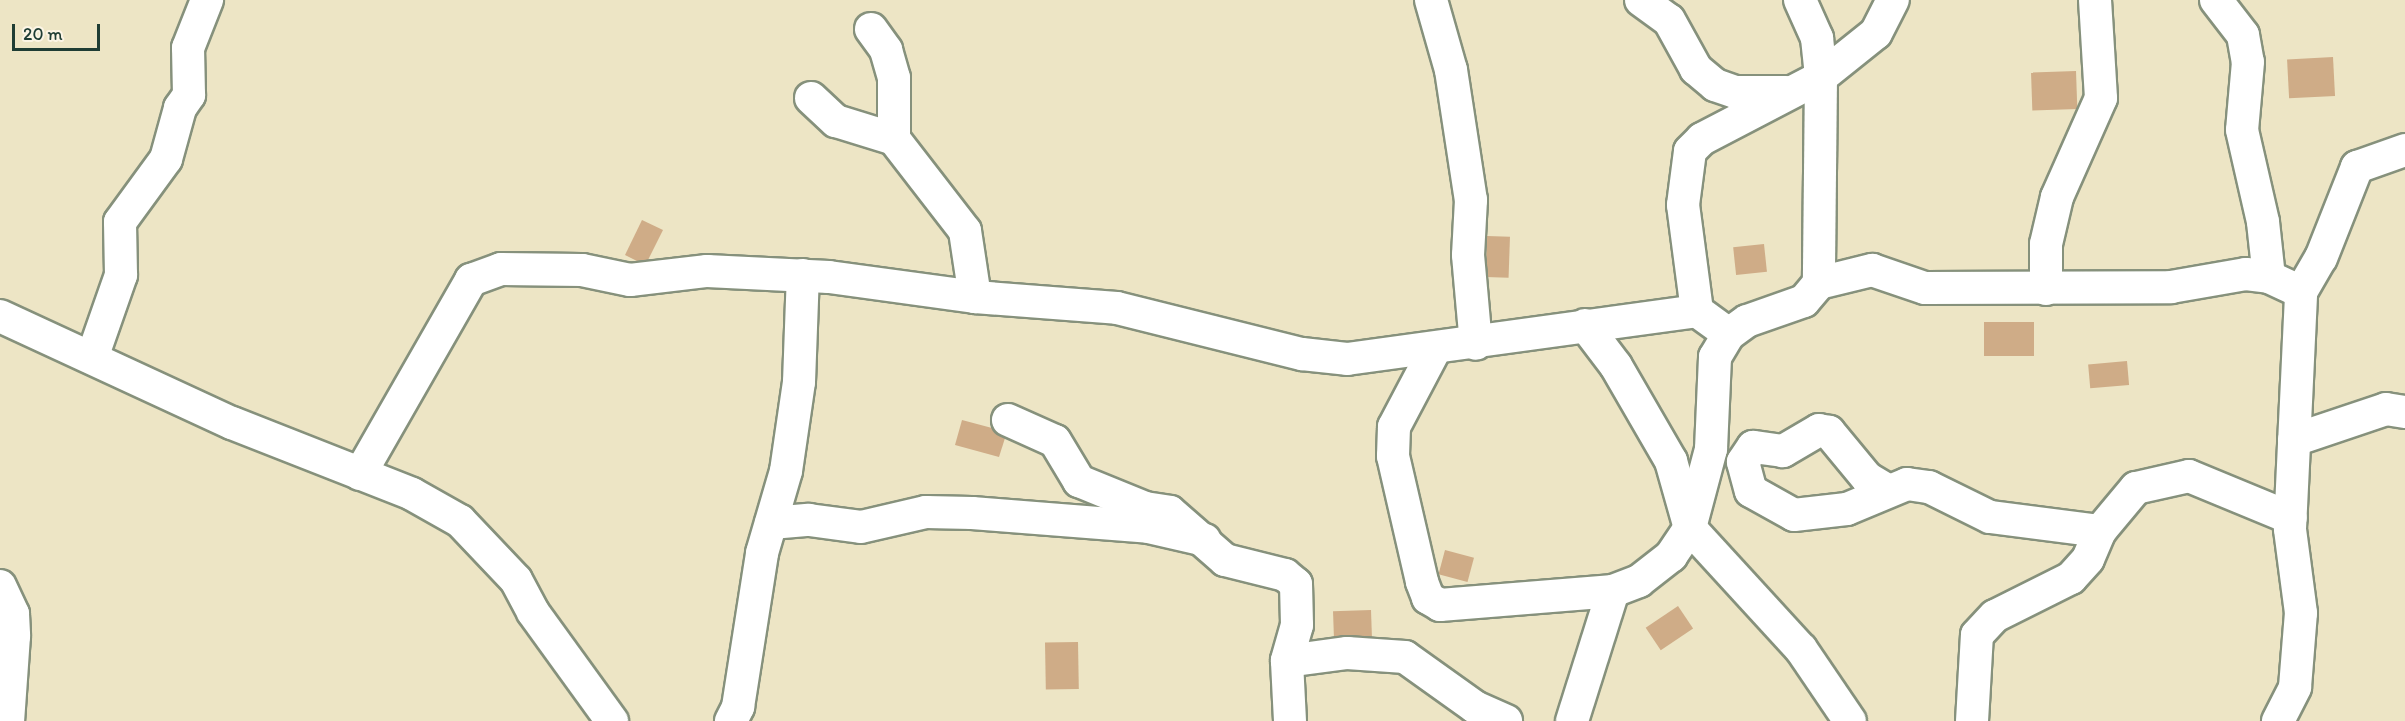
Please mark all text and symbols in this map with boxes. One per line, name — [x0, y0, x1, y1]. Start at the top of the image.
scale bar — [15, 12, 104, 50]
text: 20 m — [23, 23, 63, 45]

